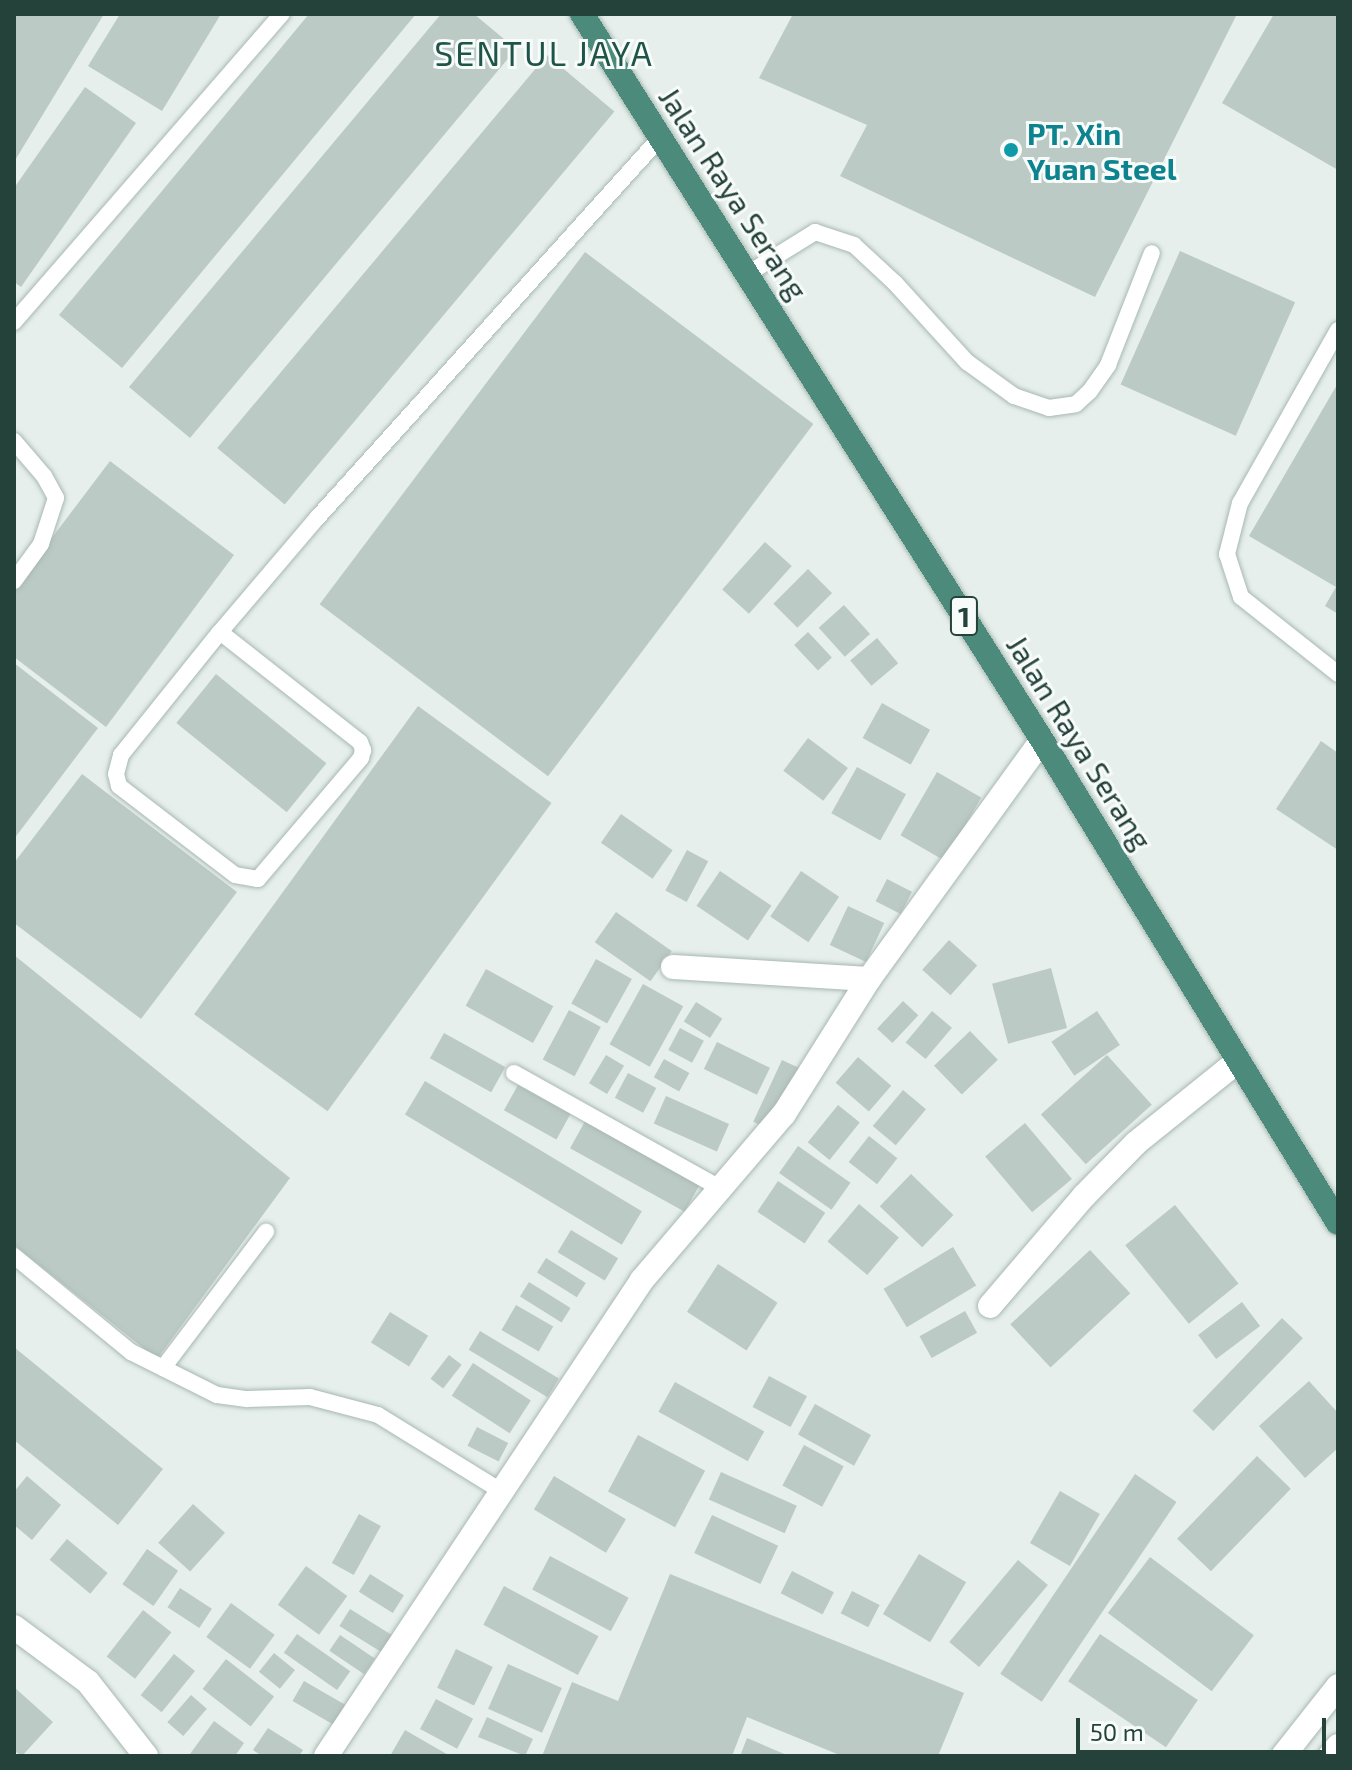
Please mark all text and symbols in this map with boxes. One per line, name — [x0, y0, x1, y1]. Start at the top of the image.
district label: SENTUL JAYA — [433, 33, 655, 73]
street label: Jalan Raya Serang — [652, 80, 816, 306]
place label: PT. Xin Yuan Steel — [1027, 115, 1177, 186]
marker: PT. Xin Yuan Steel — [1002, 141, 1020, 159]
road number: 1 — [948, 592, 980, 640]
street label: Jalan Raya Serang — [1000, 628, 1160, 856]
scale bar — [1080, 1702, 1330, 1752]
text: 50 m — [1090, 1717, 1144, 1746]

